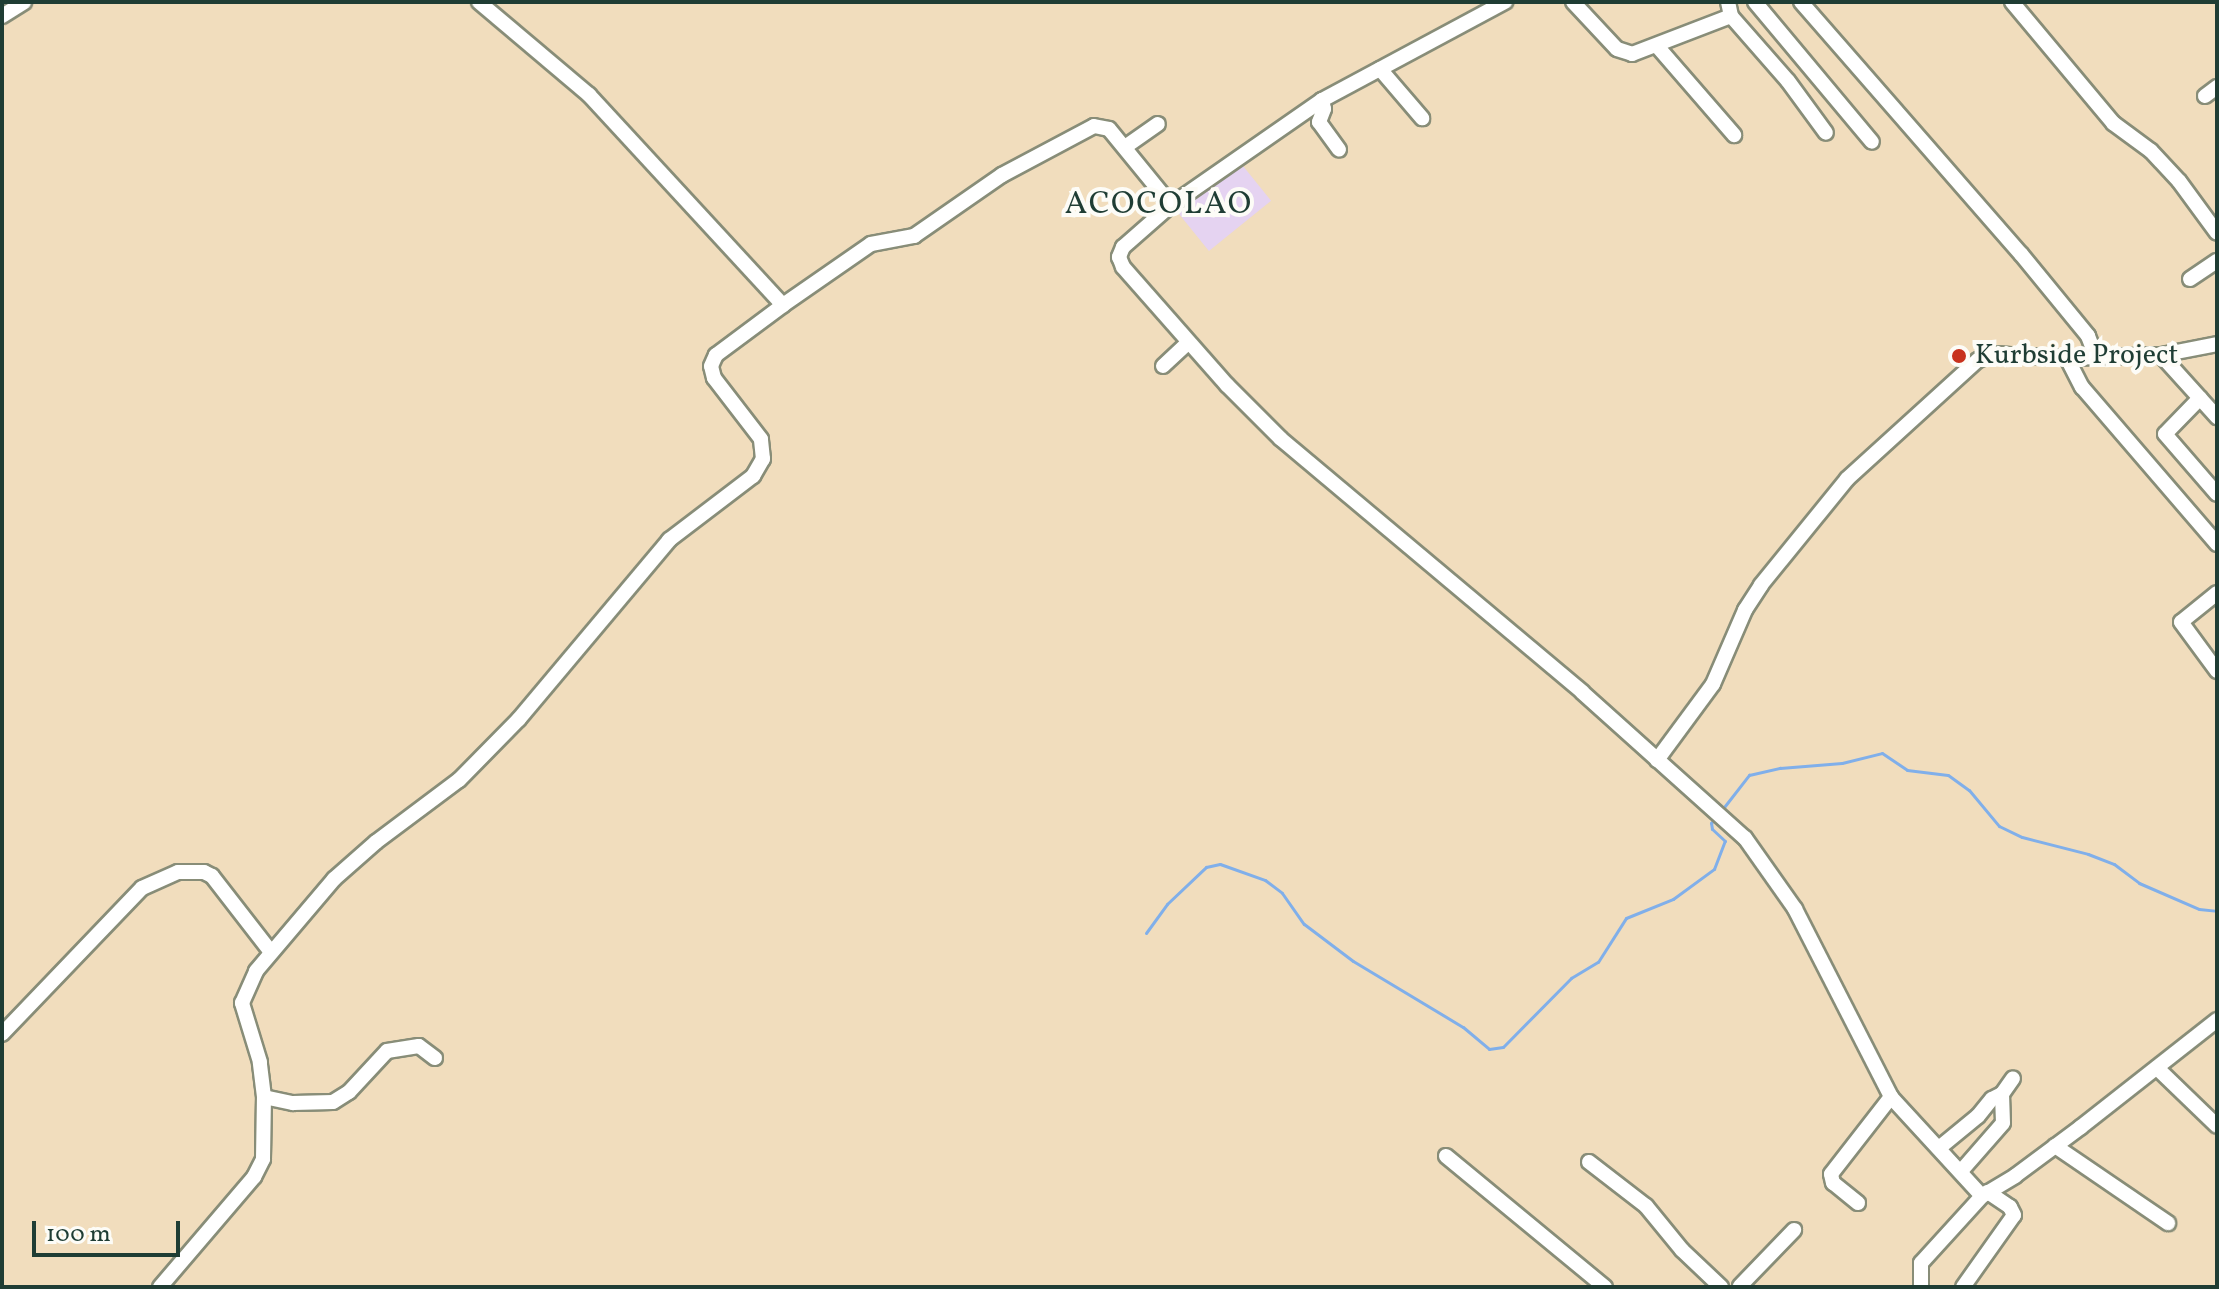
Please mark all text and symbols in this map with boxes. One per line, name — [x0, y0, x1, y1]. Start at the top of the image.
district label: ACOCOLAO — [1065, 186, 1253, 224]
place label: Kurbside Project — [1975, 339, 2178, 373]
marker: Kurbside Project — [1950, 347, 1968, 365]
scale bar — [36, 1205, 184, 1255]
text: 100 m — [46, 1218, 111, 1252]

